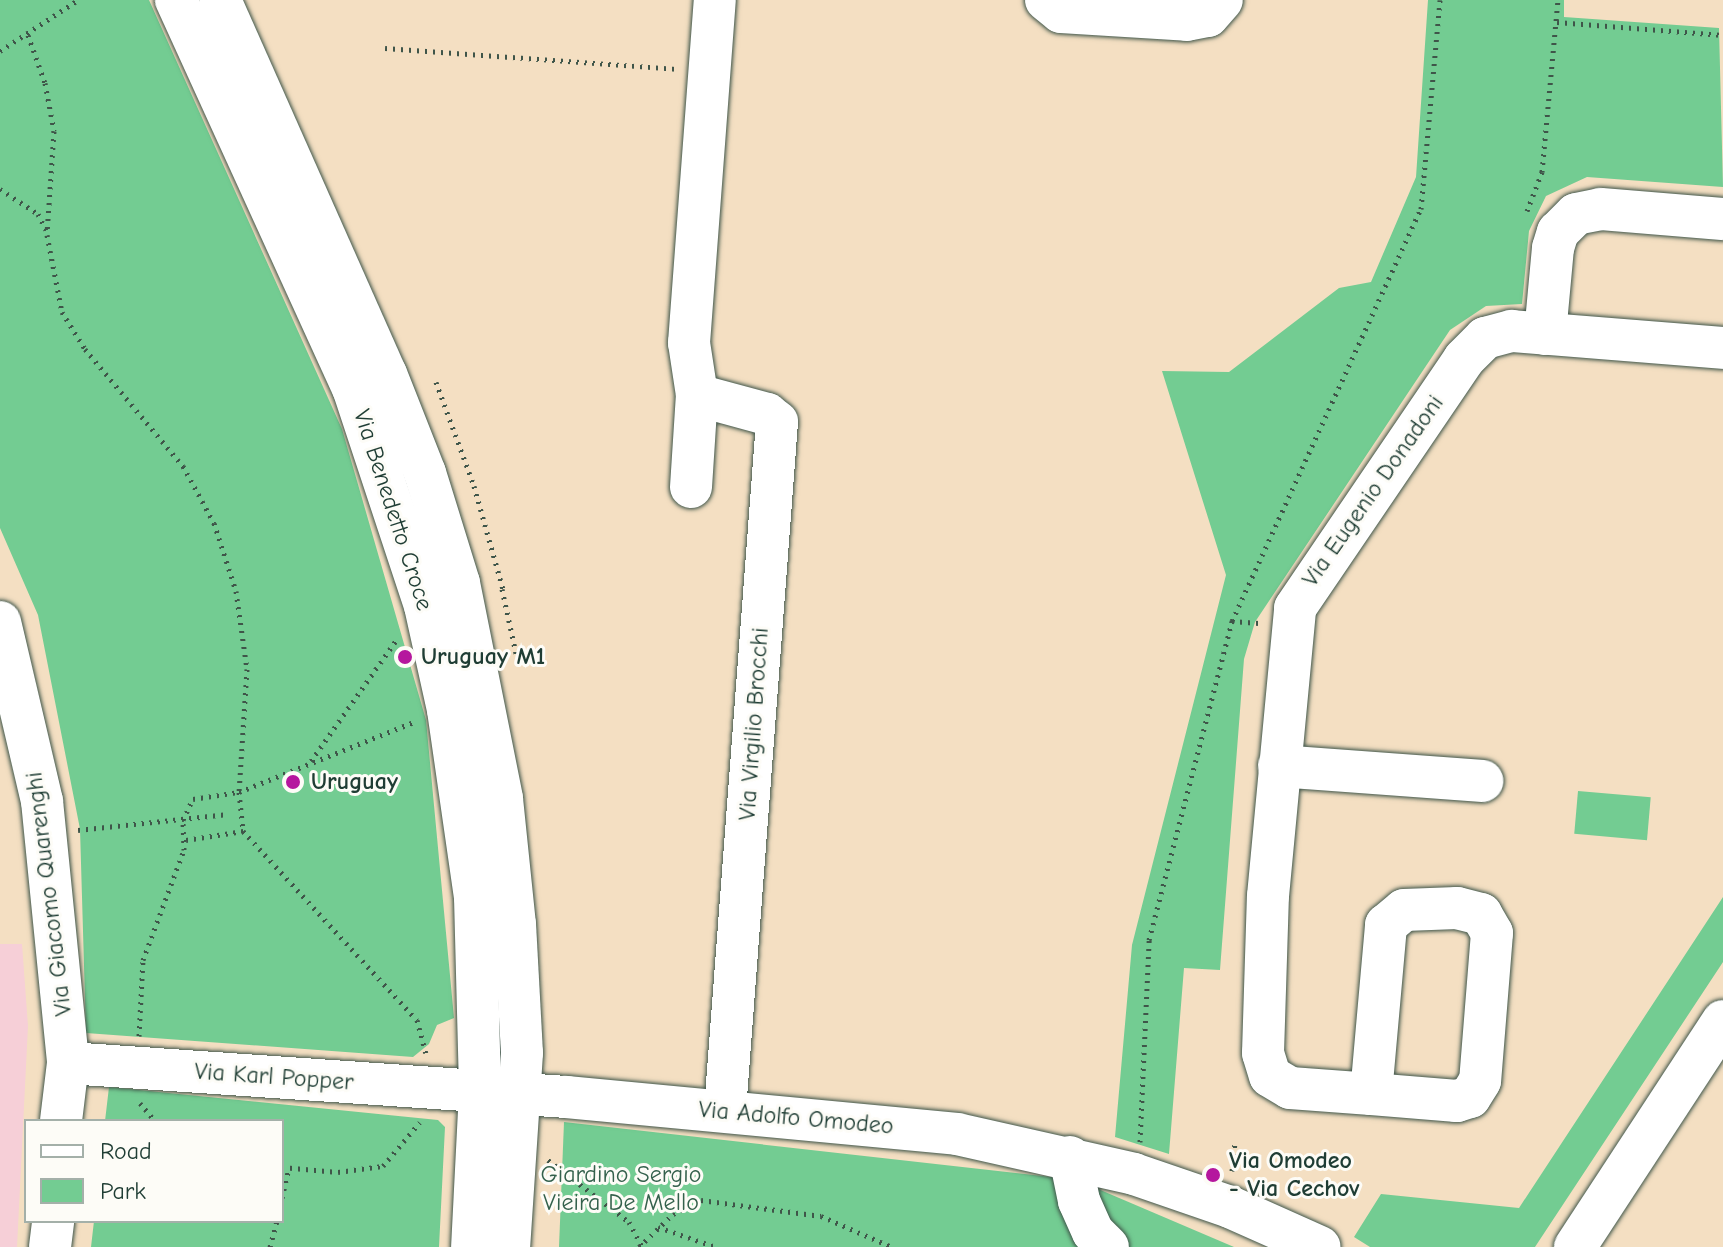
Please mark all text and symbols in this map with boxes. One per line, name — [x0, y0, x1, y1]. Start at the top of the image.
street label: Via Eugenio Donadoni — [1296, 390, 1450, 592]
street label: Via Benedetto Croce — [347, 406, 439, 614]
street label: Via Virgilio Brocchi — [733, 626, 775, 822]
place label: Uruguay M1 — [421, 643, 545, 671]
marker: Uruguay M1 — [396, 648, 414, 666]
place label: Uruguay — [311, 768, 398, 796]
street label: Via Giacomo Quarenghi — [20, 770, 78, 1018]
marker: Uruguay — [282, 771, 304, 793]
street label: Via Karl Popper — [193, 1057, 355, 1097]
street label: Via Adolfo Omodeo — [697, 1095, 895, 1141]
legend — [24, 1119, 284, 1223]
text: Road — [100, 1137, 152, 1165]
place label: Via Omodeo - Via Cechov — [1229, 1147, 1359, 1203]
park label: Giardino Sergio Vieira De Mello — [541, 1161, 701, 1217]
marker: Via Omodeo - Via Cechov — [1204, 1166, 1222, 1184]
text: Park — [100, 1177, 146, 1205]

